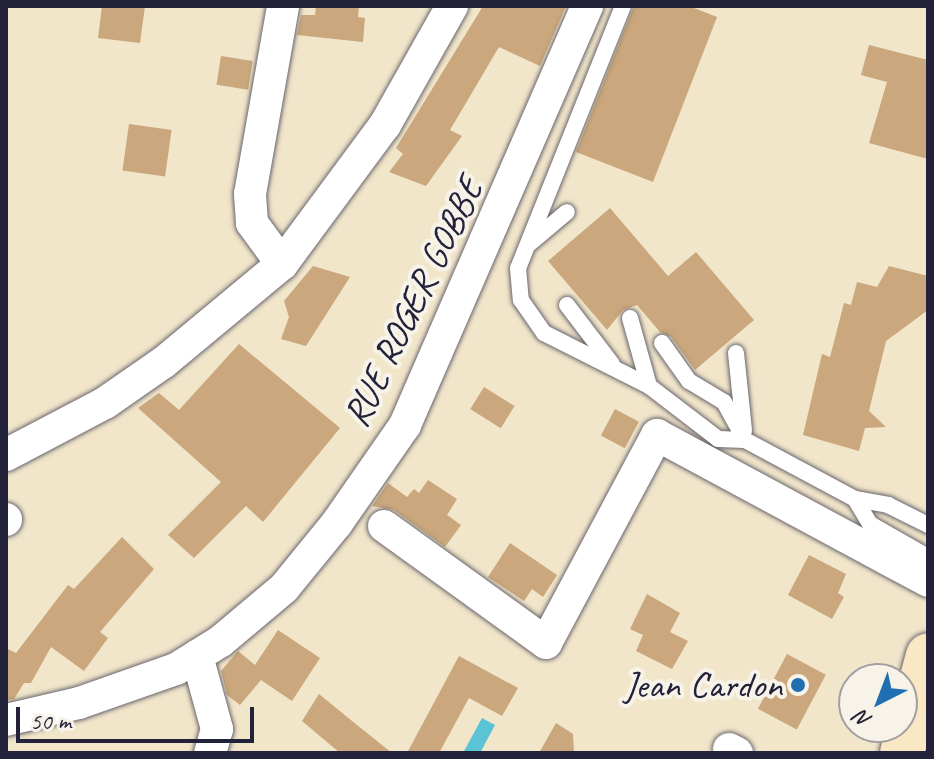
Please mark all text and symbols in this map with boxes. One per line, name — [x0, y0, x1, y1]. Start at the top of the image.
street label: RUE ROGER GOBBE — [333, 170, 493, 434]
place label: Jean Cardon — [623, 662, 782, 708]
north arrow — [838, 663, 918, 743]
marker: Jean Cardon — [789, 676, 807, 694]
scale bar — [20, 691, 258, 741]
text: N — [849, 704, 878, 734]
text: 50 m — [30, 706, 71, 736]

